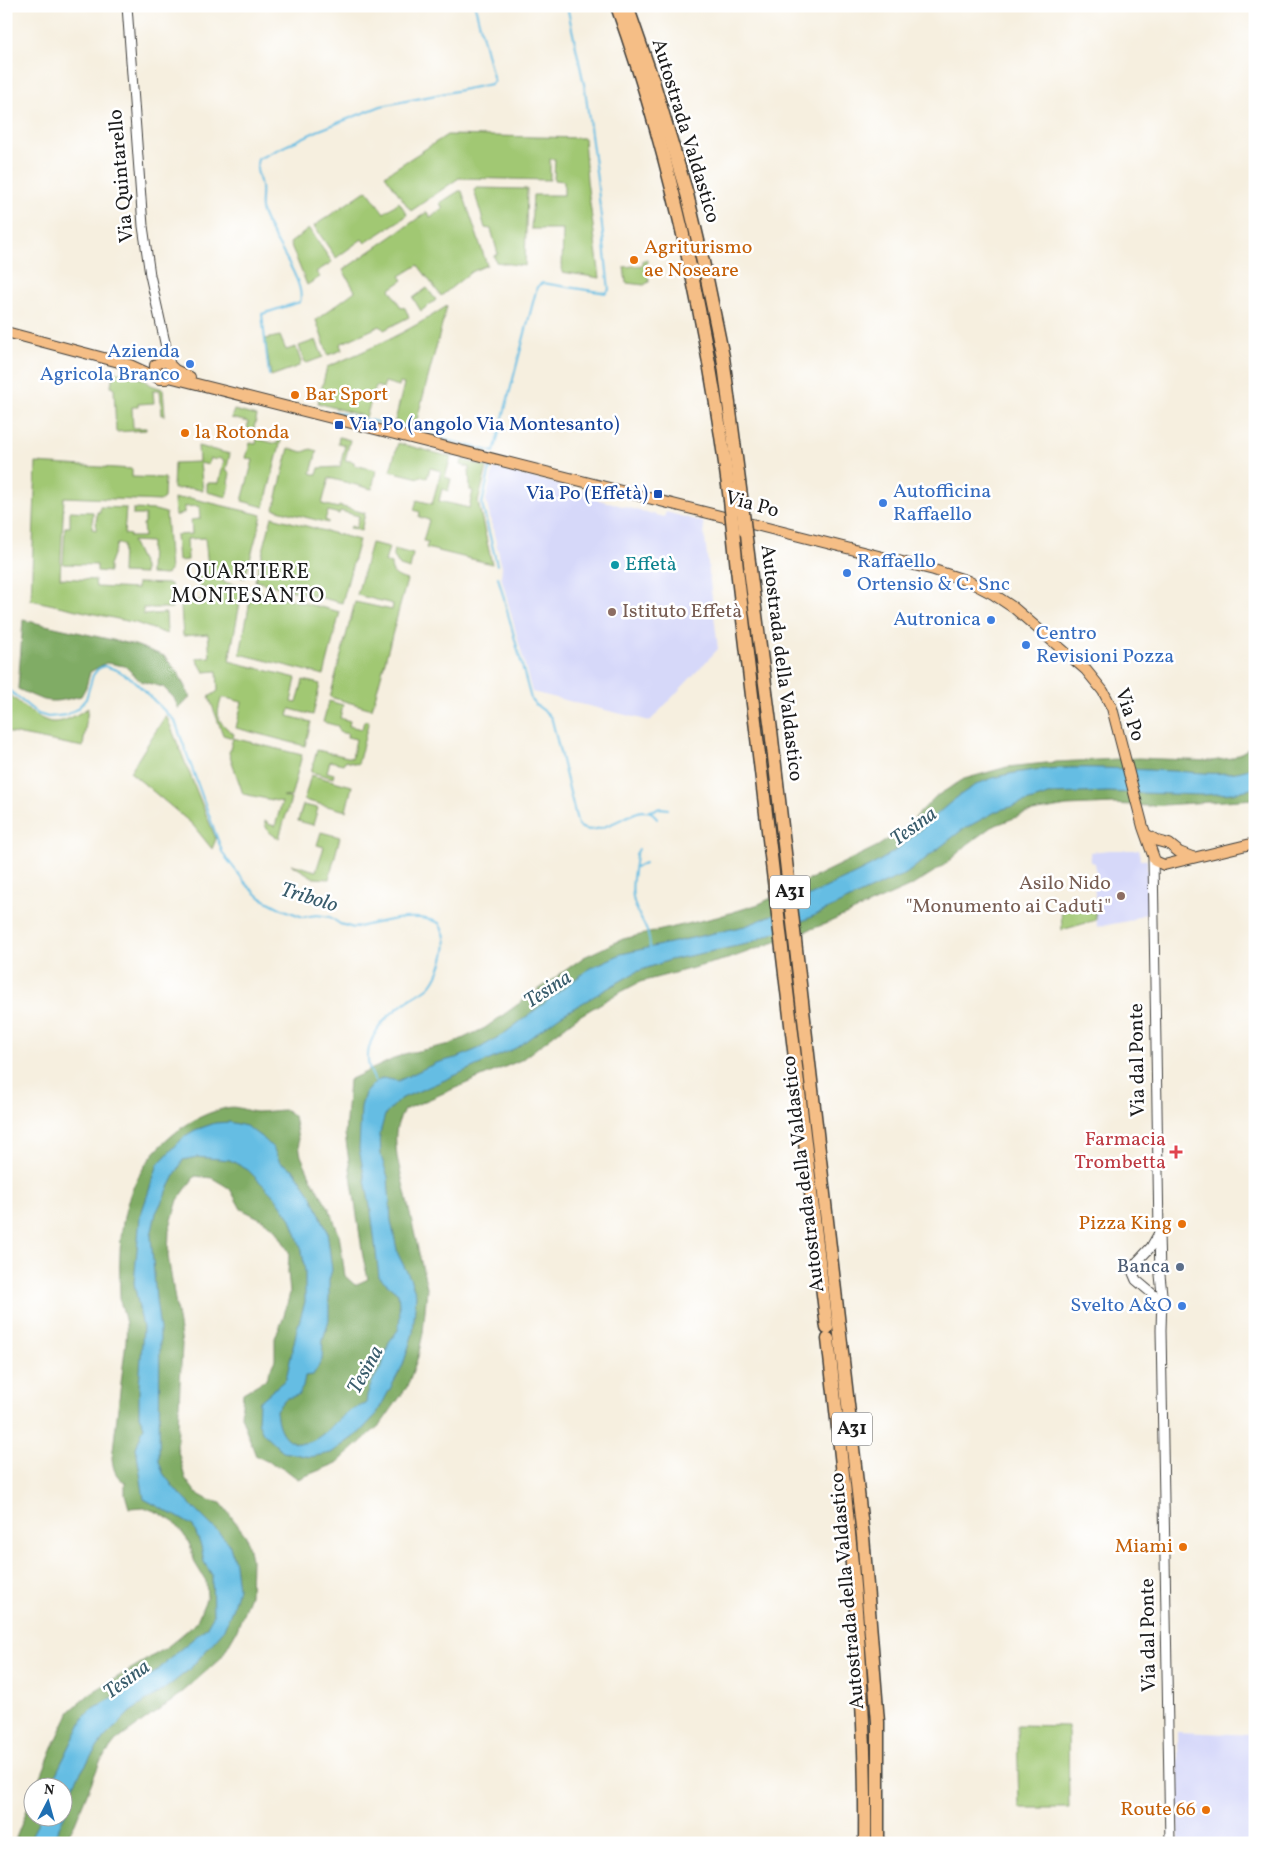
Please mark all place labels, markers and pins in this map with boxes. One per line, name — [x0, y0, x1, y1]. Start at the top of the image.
place label: Agriturismo ae Noseare — [644, 234, 752, 285]
marker: Agriturismo ae Noseare — [628, 254, 640, 266]
place label: Azienda Agricola Branco — [40, 338, 180, 389]
marker: Azienda Agricola Branco — [184, 358, 196, 370]
place label: Bar Sport — [305, 381, 388, 409]
marker: Bar Sport — [289, 389, 301, 401]
place label: Via Po (angolo Via Montesanto) — [349, 411, 620, 439]
place label: la Rotonda — [195, 419, 290, 447]
marker: Via Po (angolo Via Montesanto) — [333, 419, 345, 431]
marker: la Rotonda — [179, 427, 191, 439]
place label: Autofficina Raffaello — [893, 478, 991, 529]
place label: Via Po (Effetà) — [526, 480, 648, 508]
marker: Via Po (Effetà) — [652, 488, 664, 500]
marker: Autofficina Raffaello — [877, 497, 889, 509]
place label: Raffaello Ortensio & C. Snc — [857, 548, 1010, 599]
place label: Effetà — [625, 551, 677, 579]
marker: Effetà — [609, 559, 621, 571]
marker: Raffaello Ortensio & C. Snc — [841, 567, 853, 579]
place label: Istituto Effetà — [622, 598, 742, 626]
marker: Istituto Effetà — [606, 606, 618, 618]
place label: Autronica — [893, 606, 981, 634]
marker: Autronica — [985, 614, 997, 626]
place label: Centro Revisioni Pozza — [1036, 620, 1174, 671]
marker: Centro Revisioni Pozza — [1020, 639, 1032, 651]
place label: Asilo Nido "Monumento ai Caduti" — [906, 870, 1111, 921]
marker: Asilo Nido "Monumento ai Caduti" — [1115, 890, 1127, 902]
place label: Farmacia Trombetta — [1074, 1126, 1166, 1177]
marker: Farmacia Trombetta — [1170, 1146, 1182, 1158]
place label: Pizza King — [1079, 1210, 1172, 1238]
marker: Pizza King — [1176, 1218, 1188, 1230]
place label: Banca — [1117, 1253, 1170, 1281]
marker: Banca — [1174, 1261, 1186, 1273]
place label: Svelto A&O — [1070, 1292, 1172, 1320]
marker: Svelto A&O — [1176, 1300, 1188, 1312]
place label: Miami — [1115, 1533, 1173, 1561]
marker: Miami — [1177, 1541, 1189, 1553]
place label: Route 66 — [1120, 1796, 1196, 1824]
marker: Route 66 — [1200, 1804, 1212, 1816]

